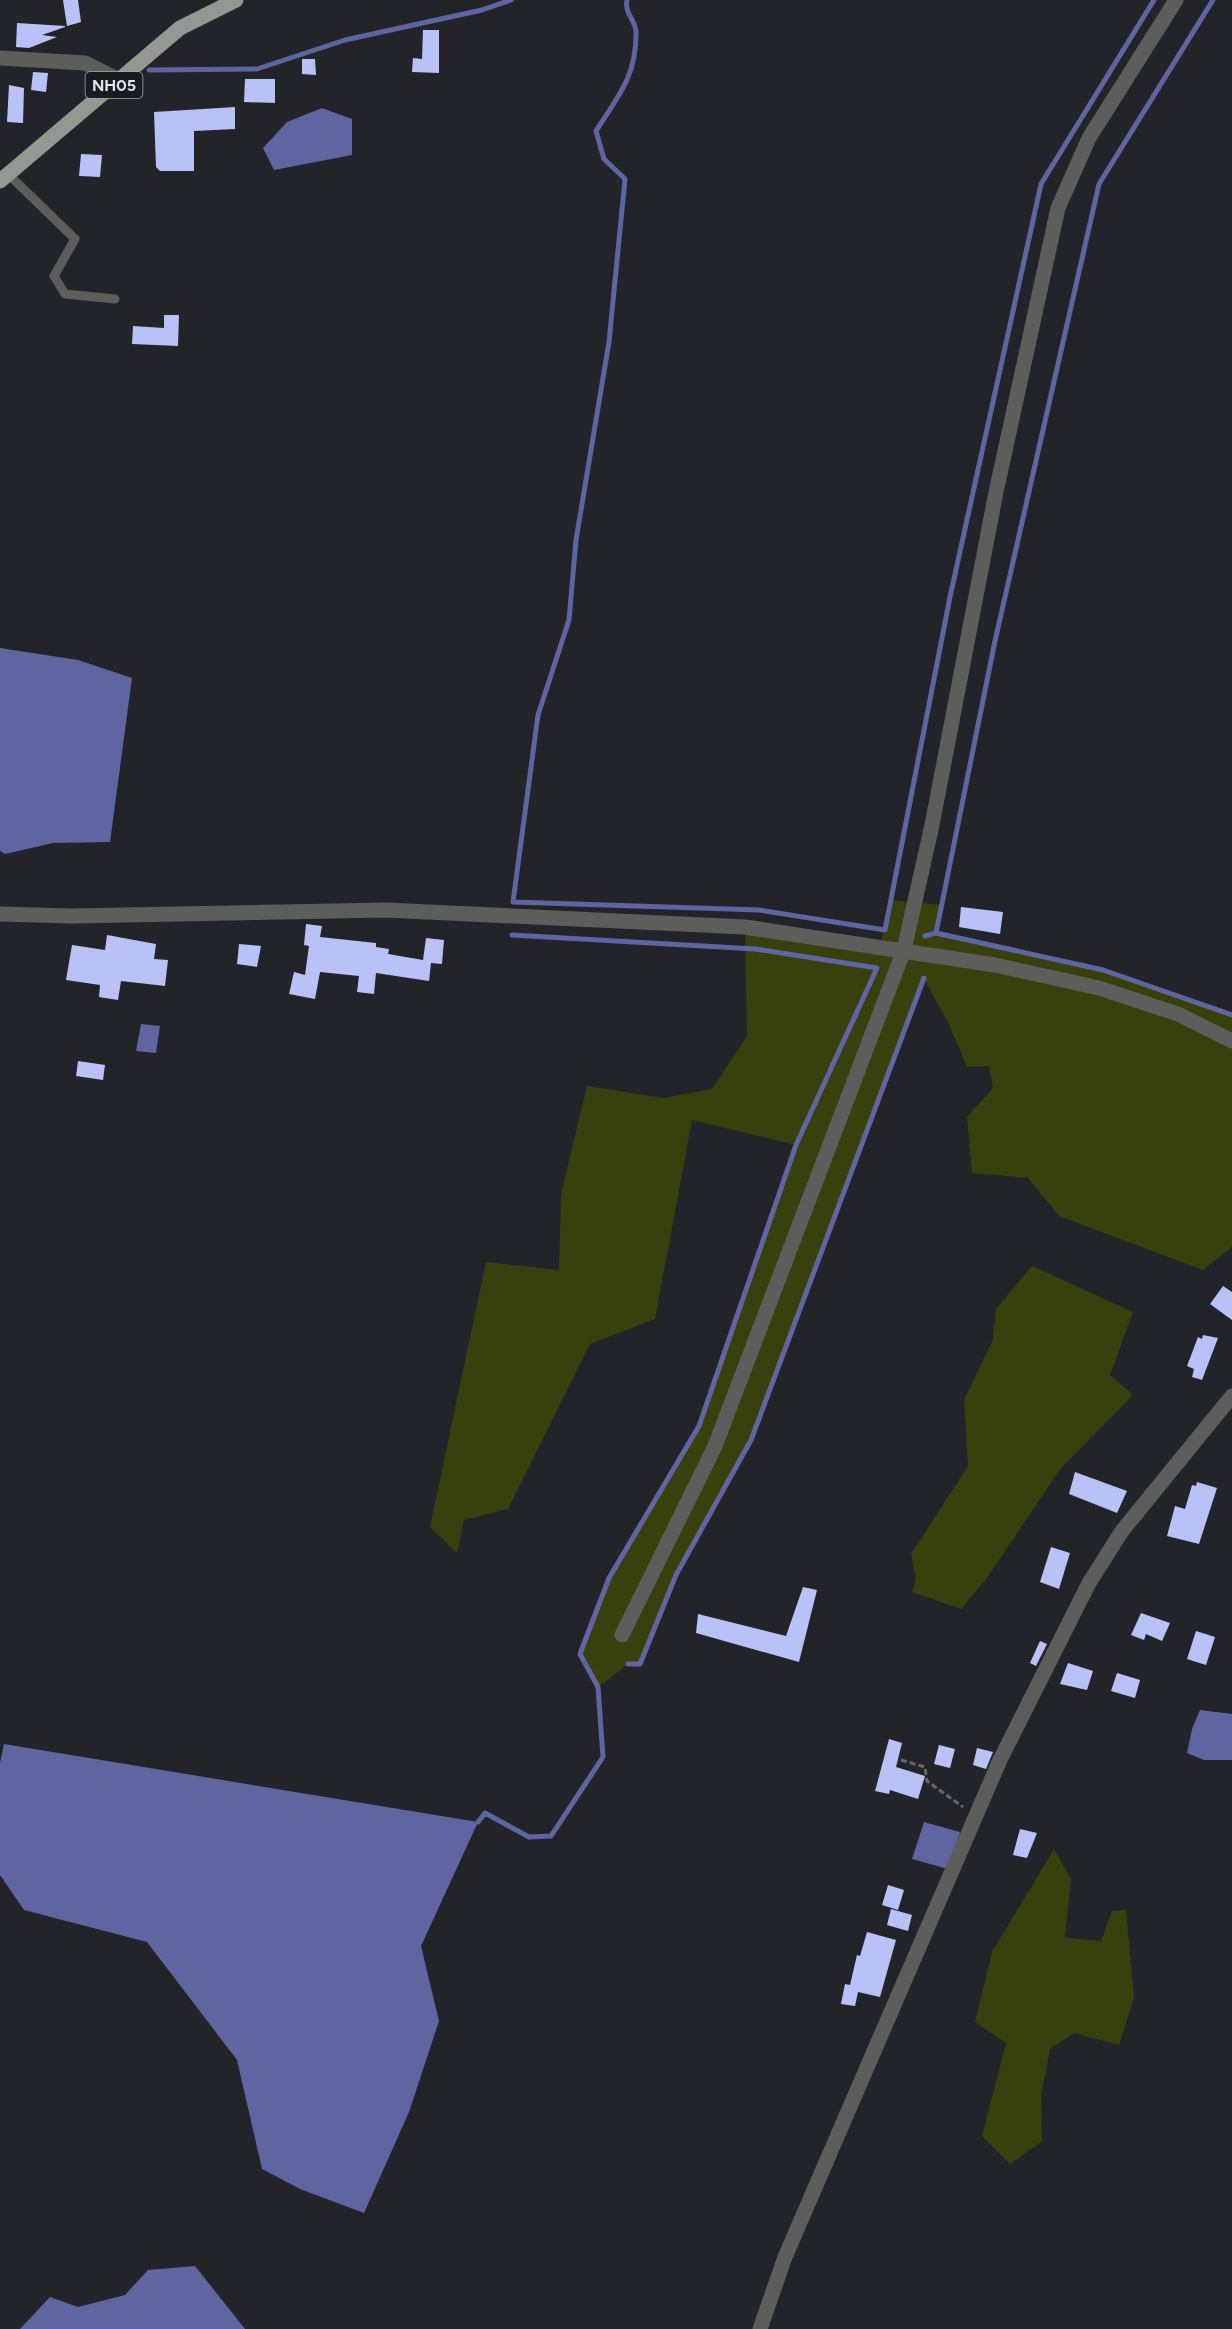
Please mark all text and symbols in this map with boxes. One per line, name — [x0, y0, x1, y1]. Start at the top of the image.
road number: NH05 — [86, 72, 142, 98]

